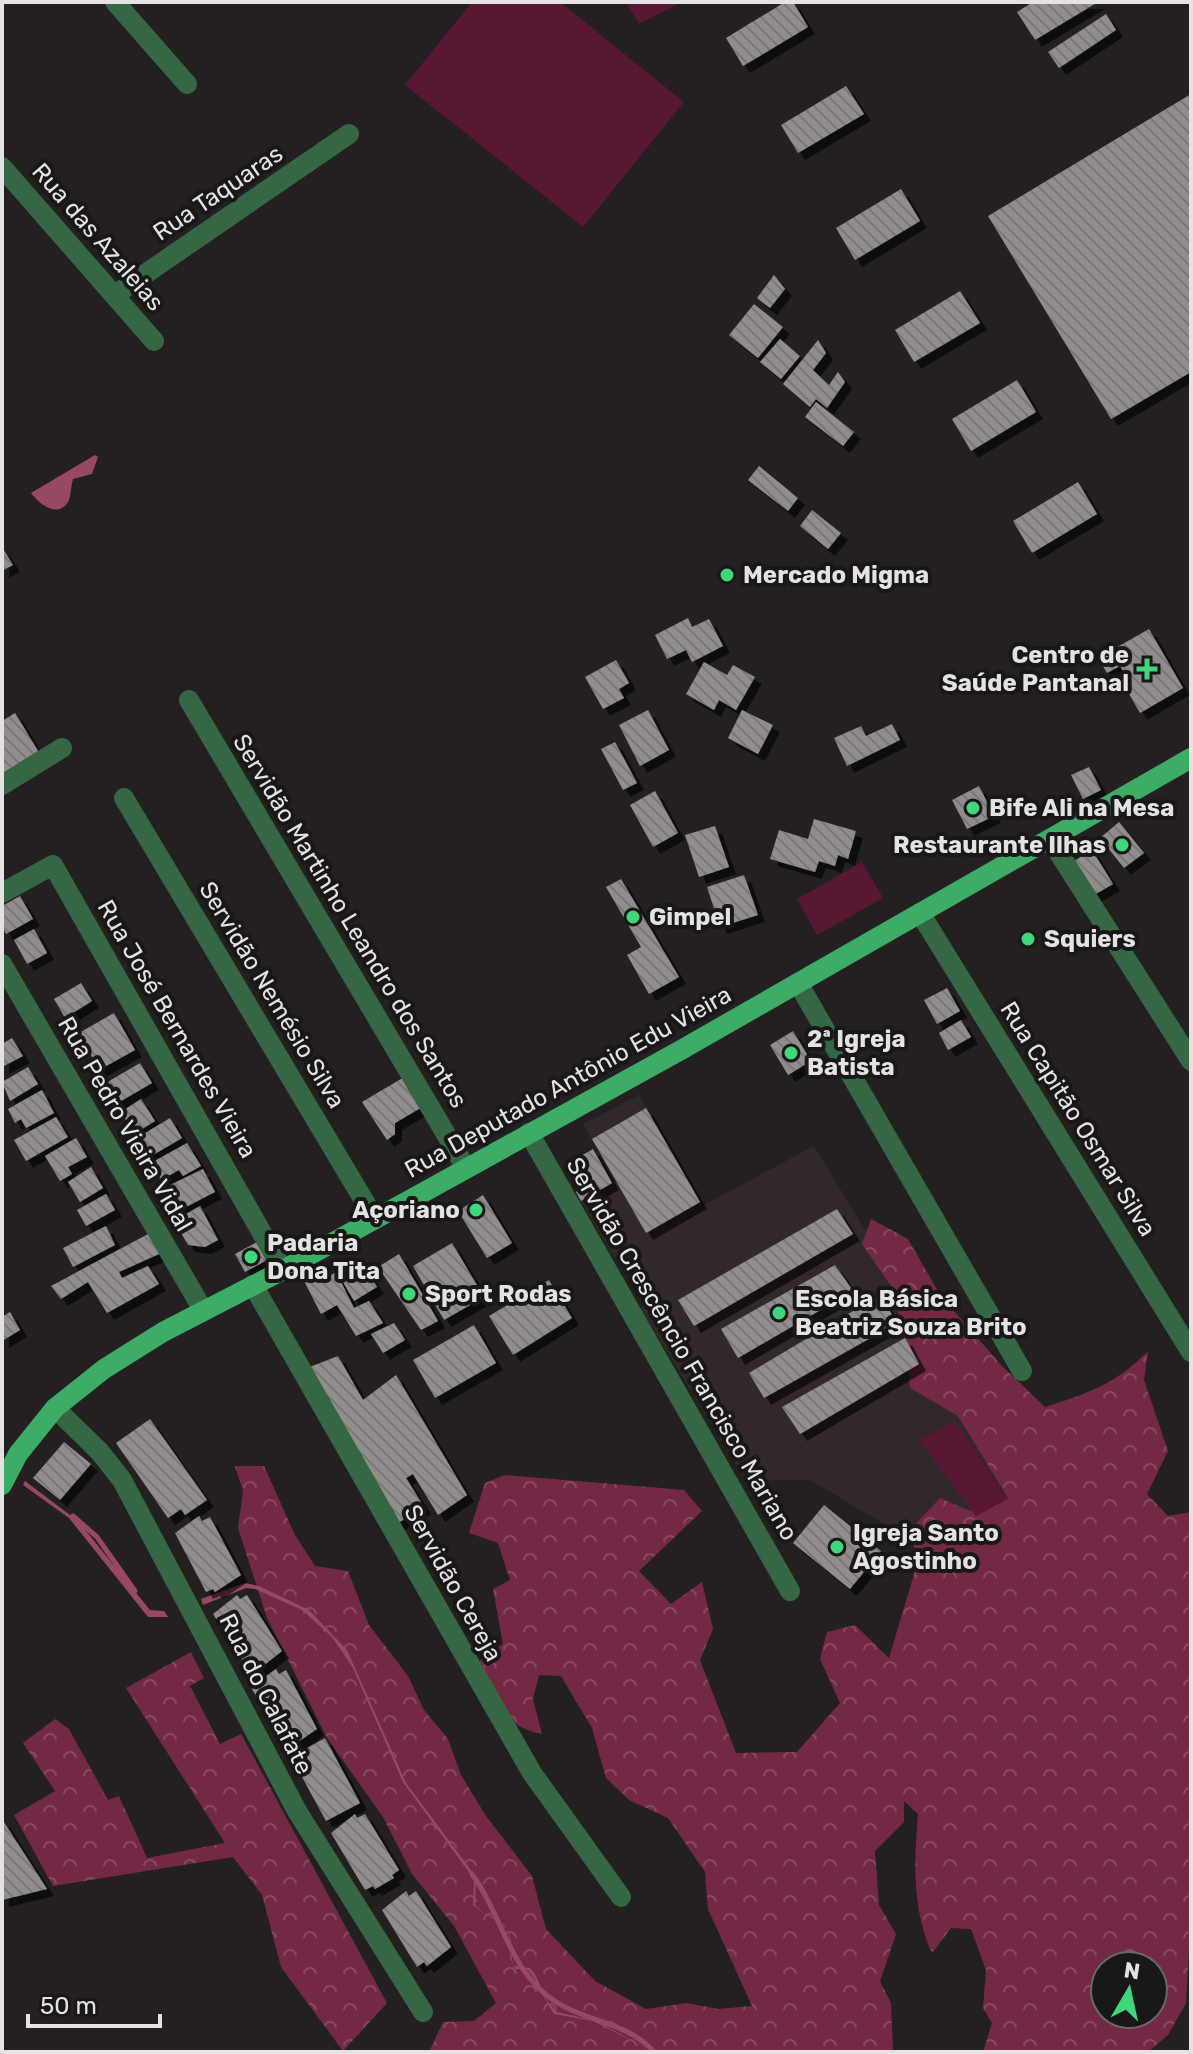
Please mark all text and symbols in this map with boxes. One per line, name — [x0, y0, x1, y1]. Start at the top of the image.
street label: Rua Taquaras — [148, 139, 288, 247]
street label: Rua das Azaleias — [26, 157, 170, 317]
place label: Mercado Migma — [743, 561, 929, 589]
marker: Mercado Migma — [718, 566, 736, 584]
place label: Centro de Saúde Pantanal — [942, 641, 1129, 697]
marker: Centro de Saúde Pantanal — [1136, 658, 1158, 680]
street label: Servidão Martinho Leandro dos Santos — [227, 729, 473, 1113]
place label: Bife Ali na Mesa — [989, 794, 1174, 822]
marker: Bife Ali na Mesa — [964, 799, 982, 817]
place label: Restaurante Ilhas — [893, 831, 1106, 859]
marker: Restaurante Ilhas — [1113, 836, 1131, 854]
street label: Servidão Nemésio Silva — [193, 877, 351, 1113]
street label: Rua José Bernardes Vieira — [92, 895, 262, 1163]
place label: Gimpel — [649, 903, 731, 931]
marker: Gimpel — [624, 908, 642, 926]
place label: Squiers — [1044, 925, 1136, 953]
marker: Squiers — [1019, 930, 1037, 948]
street label: Rua Deputado Antônio Edu Vieira — [400, 980, 736, 1184]
street label: Rua Capitão Osmar Silva — [994, 997, 1162, 1241]
street label: Rua Pedro Vieira Vidal — [52, 1012, 198, 1236]
place label: 2ª Igreja Batista — [807, 1025, 906, 1081]
marker: 2ª Igreja Batista — [782, 1044, 800, 1062]
street label: Servidão Crescêncio Francisco Mariano — [560, 1152, 804, 1546]
place label: Açoriano — [352, 1196, 460, 1224]
marker: Açoriano — [467, 1201, 485, 1219]
place label: Padaria Dona Tita — [267, 1229, 380, 1285]
marker: Padaria Dona Tita — [242, 1248, 260, 1266]
place label: Sport Rodas — [425, 1280, 572, 1308]
marker: Sport Rodas — [400, 1285, 418, 1303]
place label: Escola Básica Beatriz Souza Brito — [795, 1285, 1027, 1341]
marker: Escola Básica Beatriz Souza Brito — [770, 1304, 788, 1322]
street label: Servidão Cereja — [398, 1500, 508, 1666]
place label: Igreja Santo Agostinho — [853, 1519, 999, 1575]
marker: Igreja Santo Agostinho — [828, 1538, 846, 1556]
street label: Rua do Calafate — [213, 1609, 319, 1779]
north arrow — [1089, 1950, 1169, 2030]
text: N — [1122, 1956, 1142, 1985]
scale bar — [28, 1978, 160, 2028]
text: 50 m — [40, 1992, 97, 2020]

